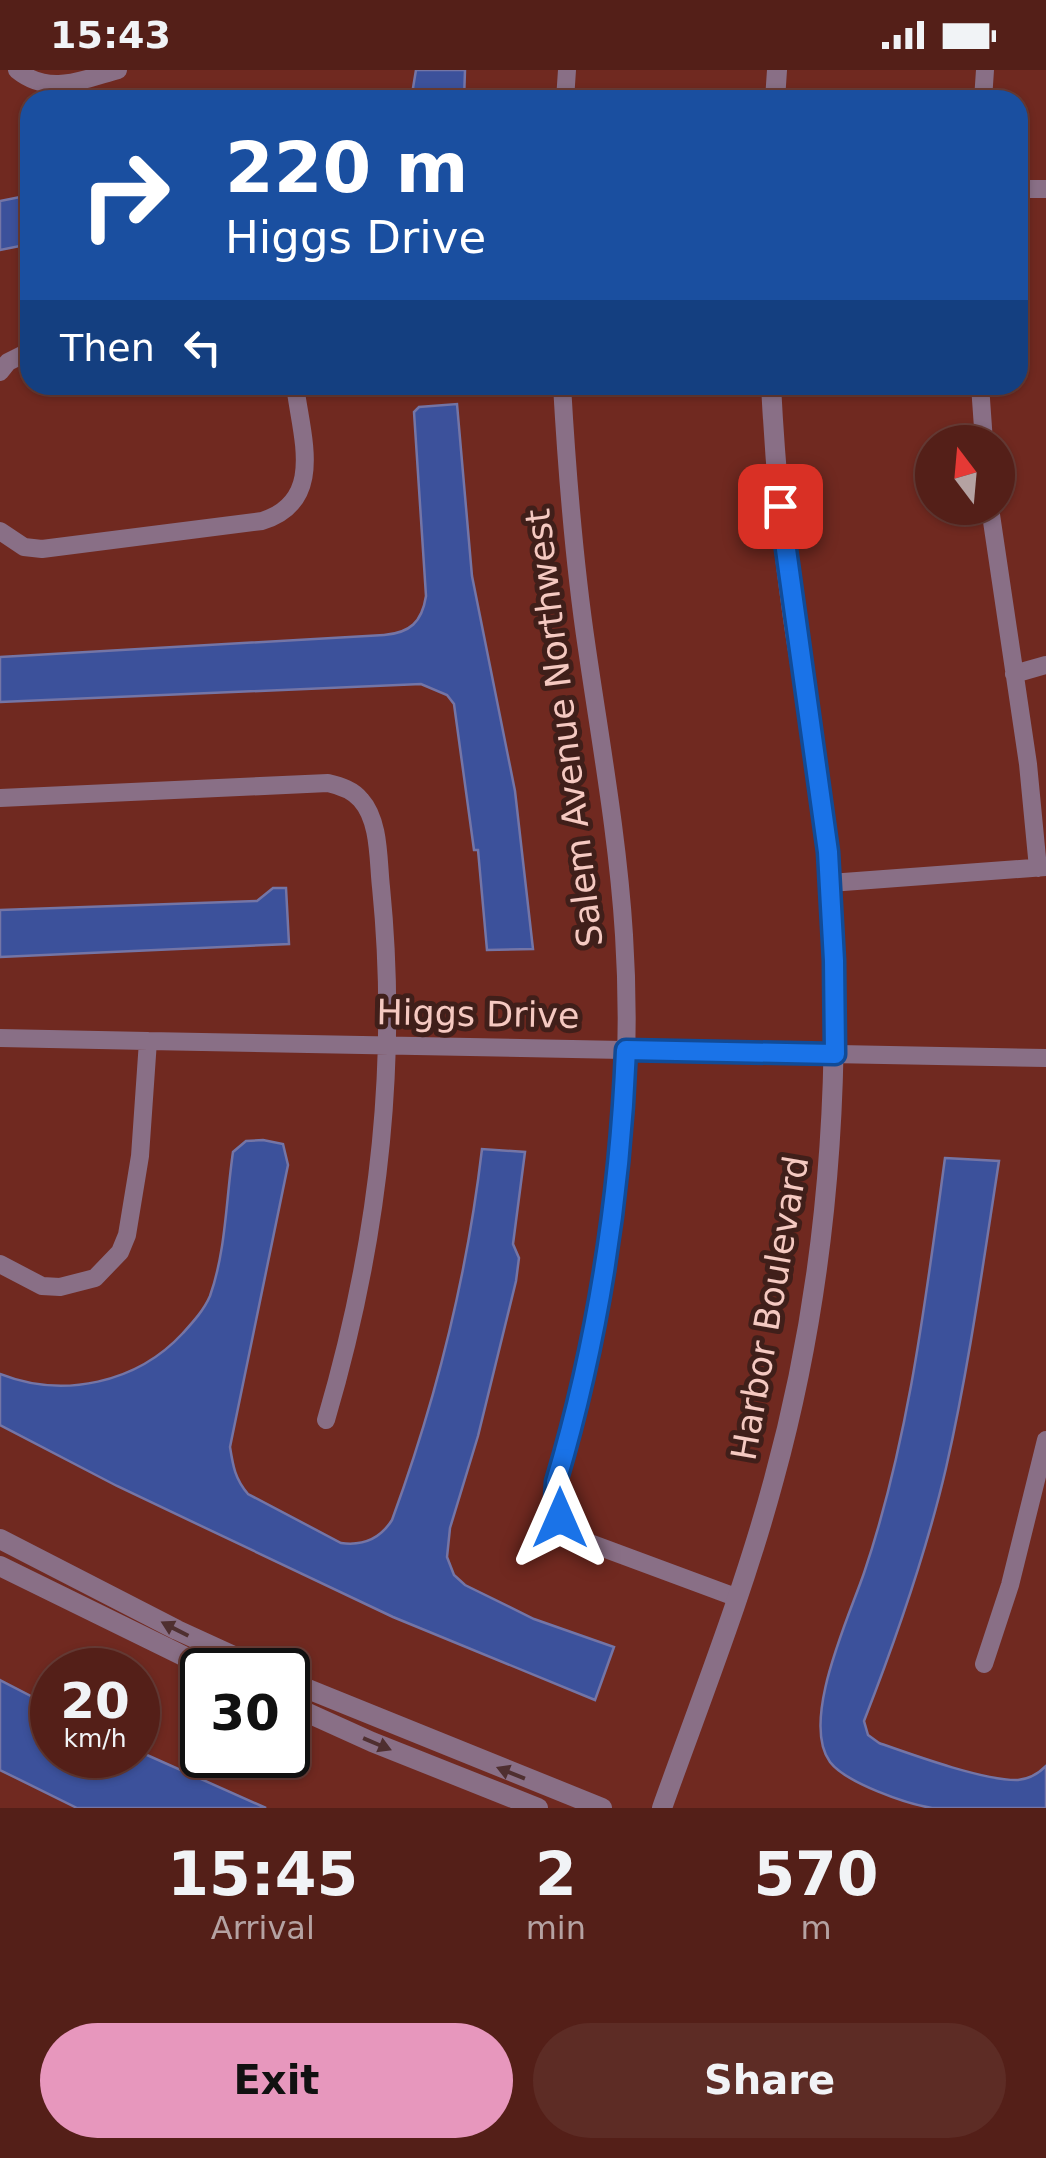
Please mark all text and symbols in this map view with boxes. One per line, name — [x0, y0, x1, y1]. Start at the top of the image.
text: 15:43 — [50, 13, 171, 57]
text: 220 m — [225, 127, 468, 209]
icon: right — [60, 130, 190, 260]
text: Higgs Drive — [225, 211, 486, 264]
icon: left — [175, 320, 230, 375]
text: Then — [60, 326, 155, 370]
north arrow — [915, 425, 1015, 525]
map controls — [915, 425, 1015, 525]
pin — [738, 464, 823, 549]
icon: arrive — [753, 479, 808, 534]
street label: Salem Avenue Northwest — [517, 507, 611, 949]
street label: Higgs Drive — [376, 992, 580, 1036]
street label: Harbor Boulevard — [724, 1153, 816, 1463]
position arrow — [508, 1466, 612, 1570]
one-way arrow — [161, 1621, 190, 1638]
speed limit sign: 30 — [180, 1648, 310, 1778]
text: 20 — [60, 1672, 130, 1730]
text: km/h — [63, 1724, 127, 1753]
one-way arrow — [362, 1736, 391, 1752]
one-way arrow — [496, 1765, 526, 1781]
text: 15:45 — [167, 1839, 358, 1909]
text: 2 — [535, 1839, 577, 1909]
text: 570 — [753, 1839, 879, 1909]
text: Arrival — [211, 1909, 315, 1947]
text: min — [526, 1909, 586, 1947]
text: m — [800, 1909, 832, 1947]
button: Exit — [40, 2023, 513, 2138]
button: Share — [533, 2023, 1006, 2138]

